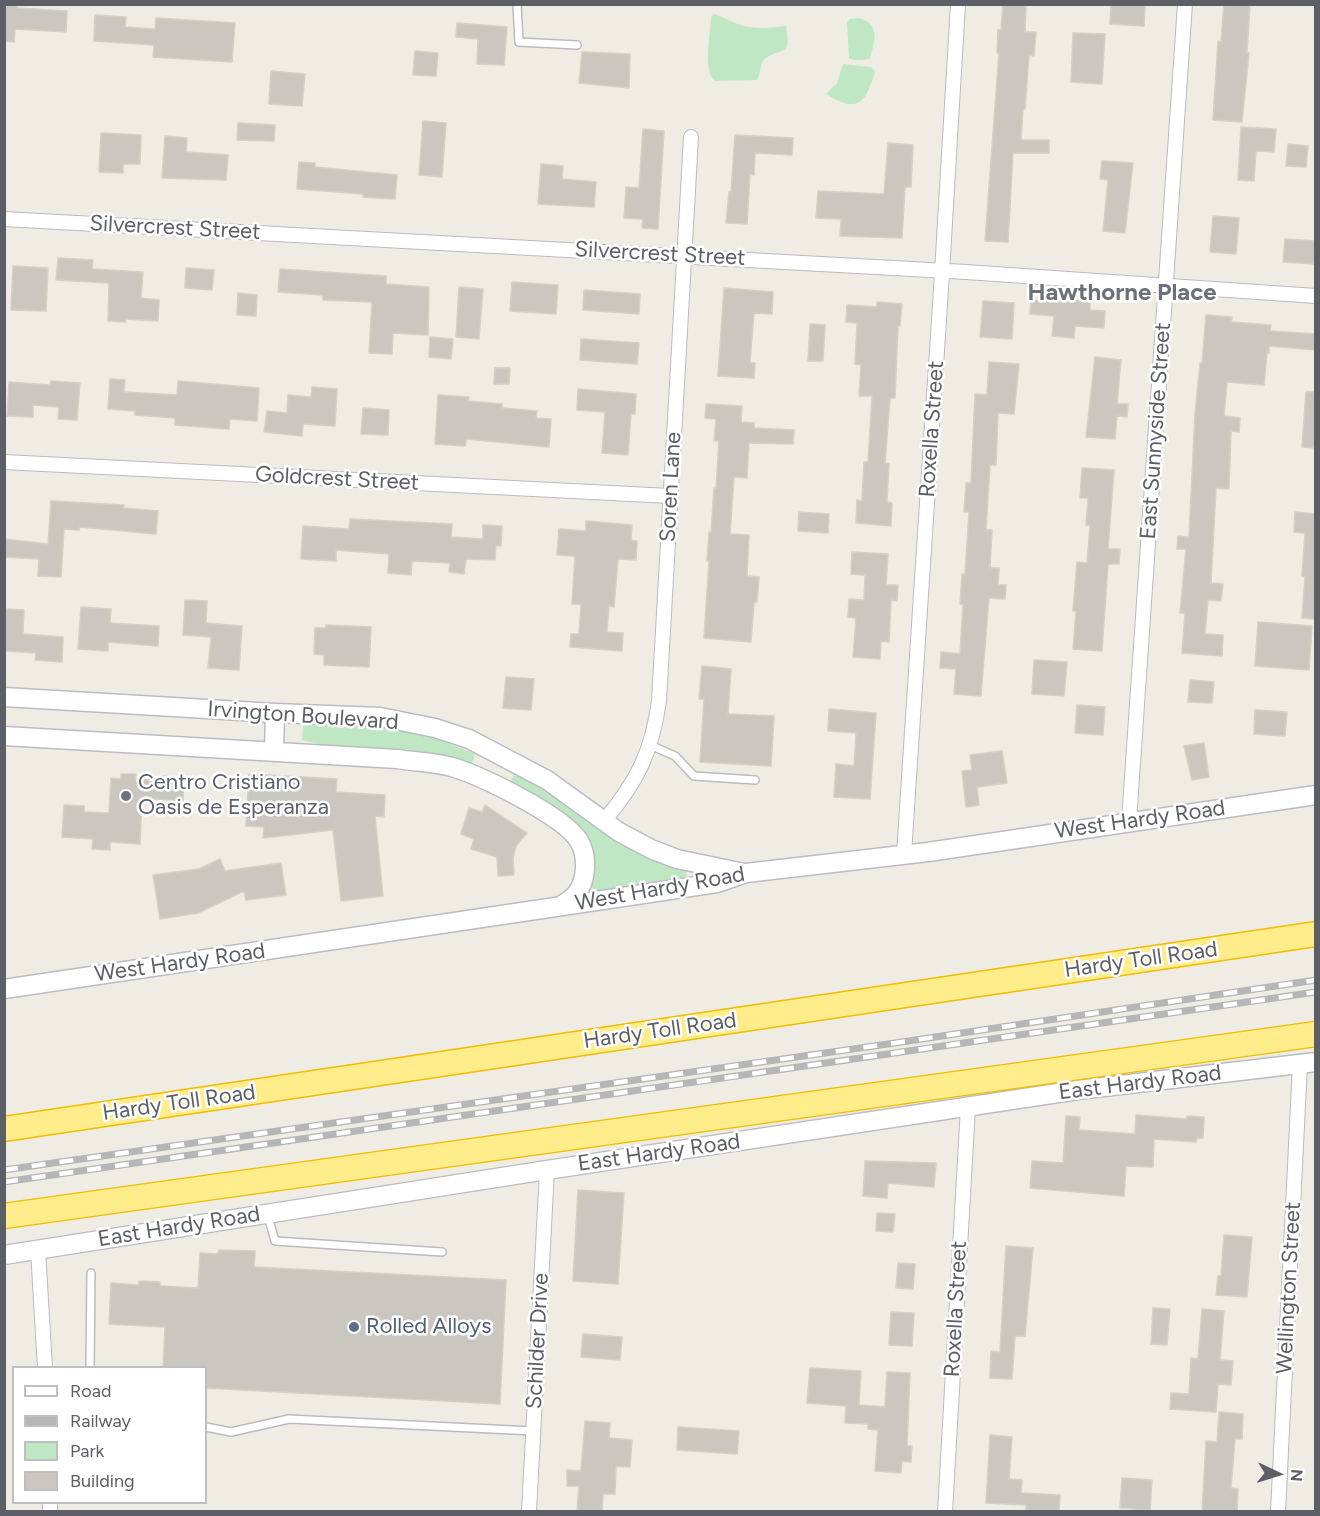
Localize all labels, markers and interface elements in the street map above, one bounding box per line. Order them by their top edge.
street label: Silvercrest Street [89,210,261,246]
street label: Silvercrest Street [574,236,746,272]
district label: Hawthorne Place [1027,279,1217,307]
street label: East Sunnyside Street [1135,322,1177,540]
street label: Roxella Street [914,360,950,498]
street label: Soren Lane [655,431,687,543]
street label: Goldcrest Street [254,462,420,496]
street label: Irvington Boulevard [206,696,400,736]
place label: Centro Cristiano Oasis de Esperanza [138,770,329,822]
marker: Centro Cristiano Oasis de Esperanza [119,789,133,803]
street label: West Hardy Road [1053,795,1227,845]
street label: West Hardy Road [573,861,747,917]
street label: Hardy Toll Road [1063,936,1219,984]
street label: West Hardy Road [93,938,267,988]
street label: Hardy Toll Road [582,1007,738,1055]
street label: East Hardy Road [1057,1060,1223,1106]
street label: Hardy Toll Road [101,1079,257,1127]
street label: East Hardy Road [576,1129,742,1177]
street label: East Hardy Road [96,1201,262,1253]
street label: Wellington Street [1271,1201,1307,1375]
street label: Roxella Street [939,1240,973,1378]
street label: Schilder Drive [521,1272,555,1410]
place label: Rolled Alloys [366,1314,491,1340]
marker: Rolled Alloys [347,1320,361,1334]
legend [12,1366,207,1504]
text: Road [70,1380,111,1402]
text: Railway [70,1410,131,1432]
text: Park [70,1440,104,1462]
north arrow [1248,1444,1308,1504]
text: N [1287,1468,1306,1482]
text: Building [70,1470,135,1492]

